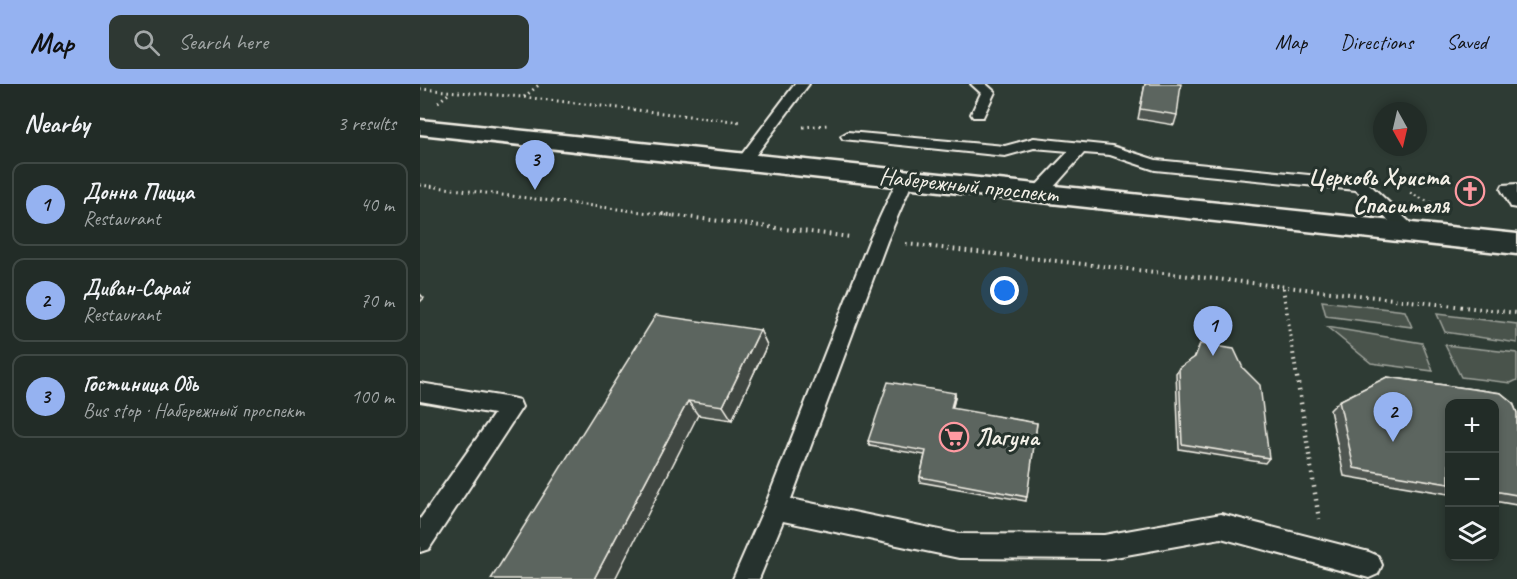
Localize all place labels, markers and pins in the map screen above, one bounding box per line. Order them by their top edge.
pin: 3 [516,141,554,190]
place label: Церковь Христа Спасителя [1308,162,1451,220]
church icon: Церковь Христа Спасителя [1454,175,1486,207]
pin: 1 [1194,306,1232,356]
pin: 2 [1374,392,1412,442]
supermarket icon: Лагуна [938,421,970,453]
place label: Лагуна [975,422,1041,452]

